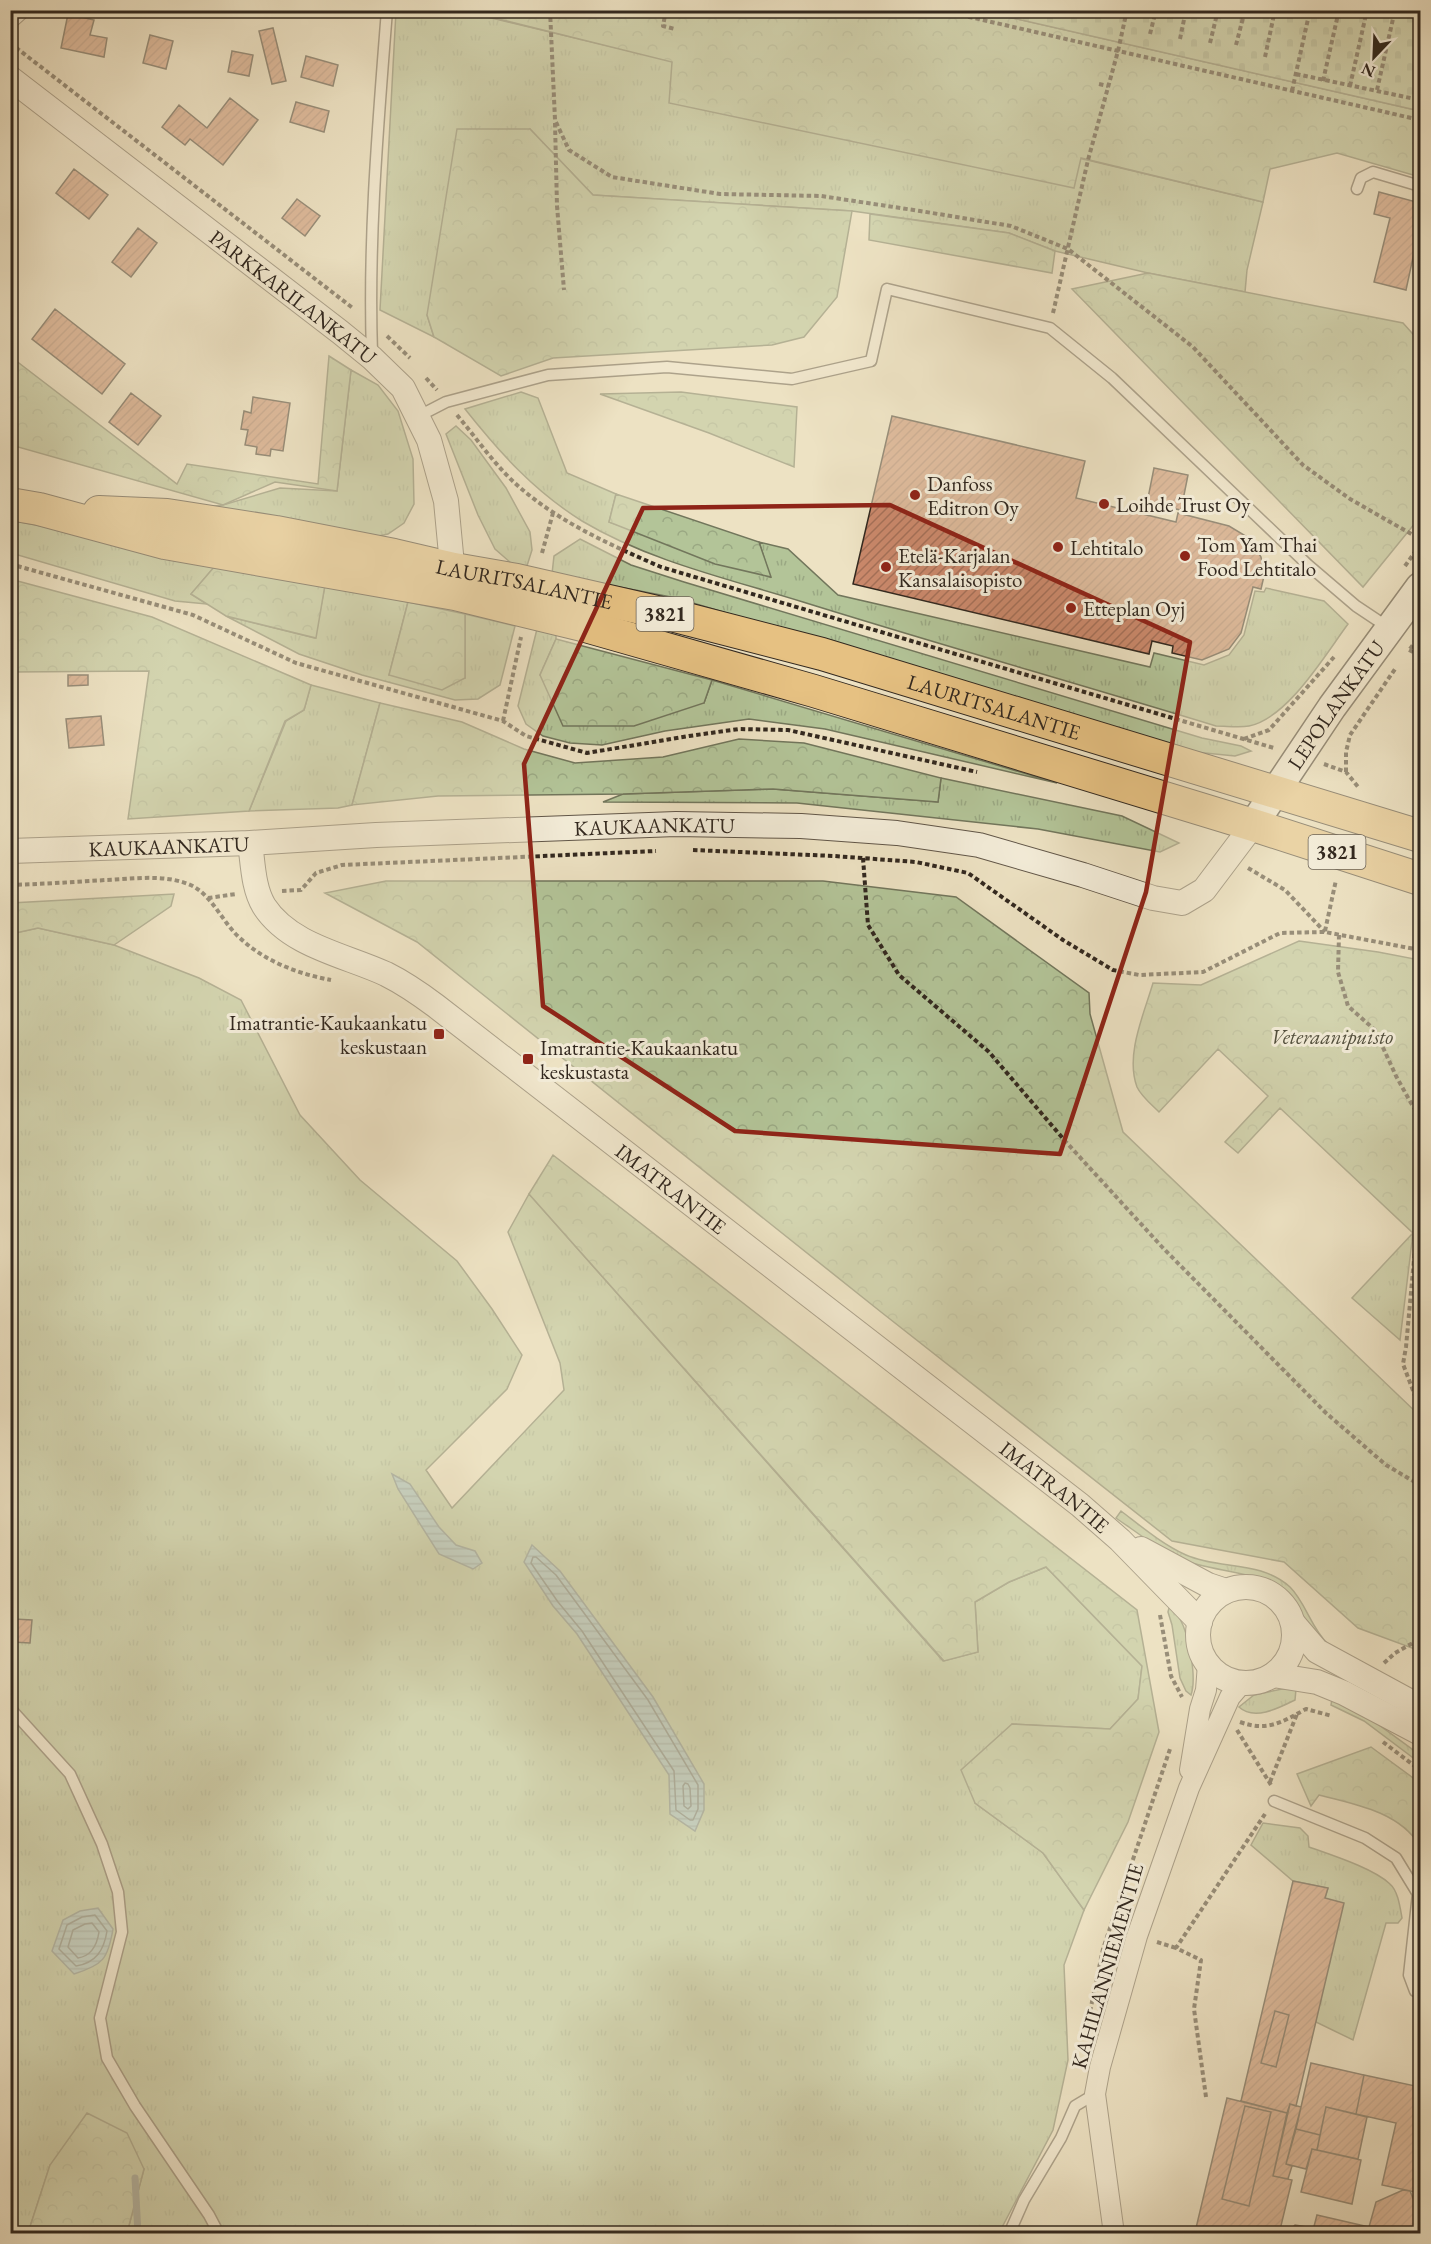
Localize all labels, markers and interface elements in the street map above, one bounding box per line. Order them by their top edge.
north arrow [1344,27,1404,87]
text: N [1358,58,1378,83]
street label: PARKKARILANKATU [204,223,383,370]
place label: Danfoss Editron Oy [927,470,1019,521]
marker: Danfoss Editron Oy [908,488,922,502]
place label: Loihde Trust Oy [1116,491,1251,518]
marker: Loihde Trust Oy [1097,497,1111,511]
place label: Tom Yam Thai Food Lehtitalo [1197,531,1317,582]
place label: Lehtitalo [1070,534,1143,561]
marker: Lehtitalo [1051,540,1065,554]
place label: Etelä-Karjalan Kansalaisopisto [898,542,1023,593]
marker: Tom Yam Thai Food Lehtitalo [1178,549,1192,563]
street label: LAURITSALANTIE [434,552,615,615]
marker: Etelä-Karjalan Kansalaisopisto [879,560,893,574]
place label: Etteplan Oyj [1083,595,1185,622]
road number: 3821 [636,597,694,631]
marker: Etteplan Oyj [1064,601,1078,615]
street label: LEPOLANKATU [1281,634,1390,774]
street label: LAURITSALANTIE [904,667,1084,745]
street label: KAUKAANKATU [574,810,736,841]
street label: KAUKAANKATU [88,830,250,862]
road number: 3821 [1308,835,1366,869]
place label: Imatrantie-Kaukaankatu keskustaan [229,1009,427,1060]
park label: Veteraanipuisto [1271,1023,1393,1050]
marker: Imatrantie-Kaukaankatu keskustaan [432,1027,446,1041]
place label: Imatrantie-Kaukaankatu keskustasta [540,1034,738,1085]
marker: Imatrantie-Kaukaankatu keskustasta [521,1052,535,1066]
street label: IMATRANTIE [610,1137,732,1240]
street label: IMATRANTIE [995,1435,1116,1538]
street label: KAHILANNIEMENTIE [1065,1860,1149,2072]

